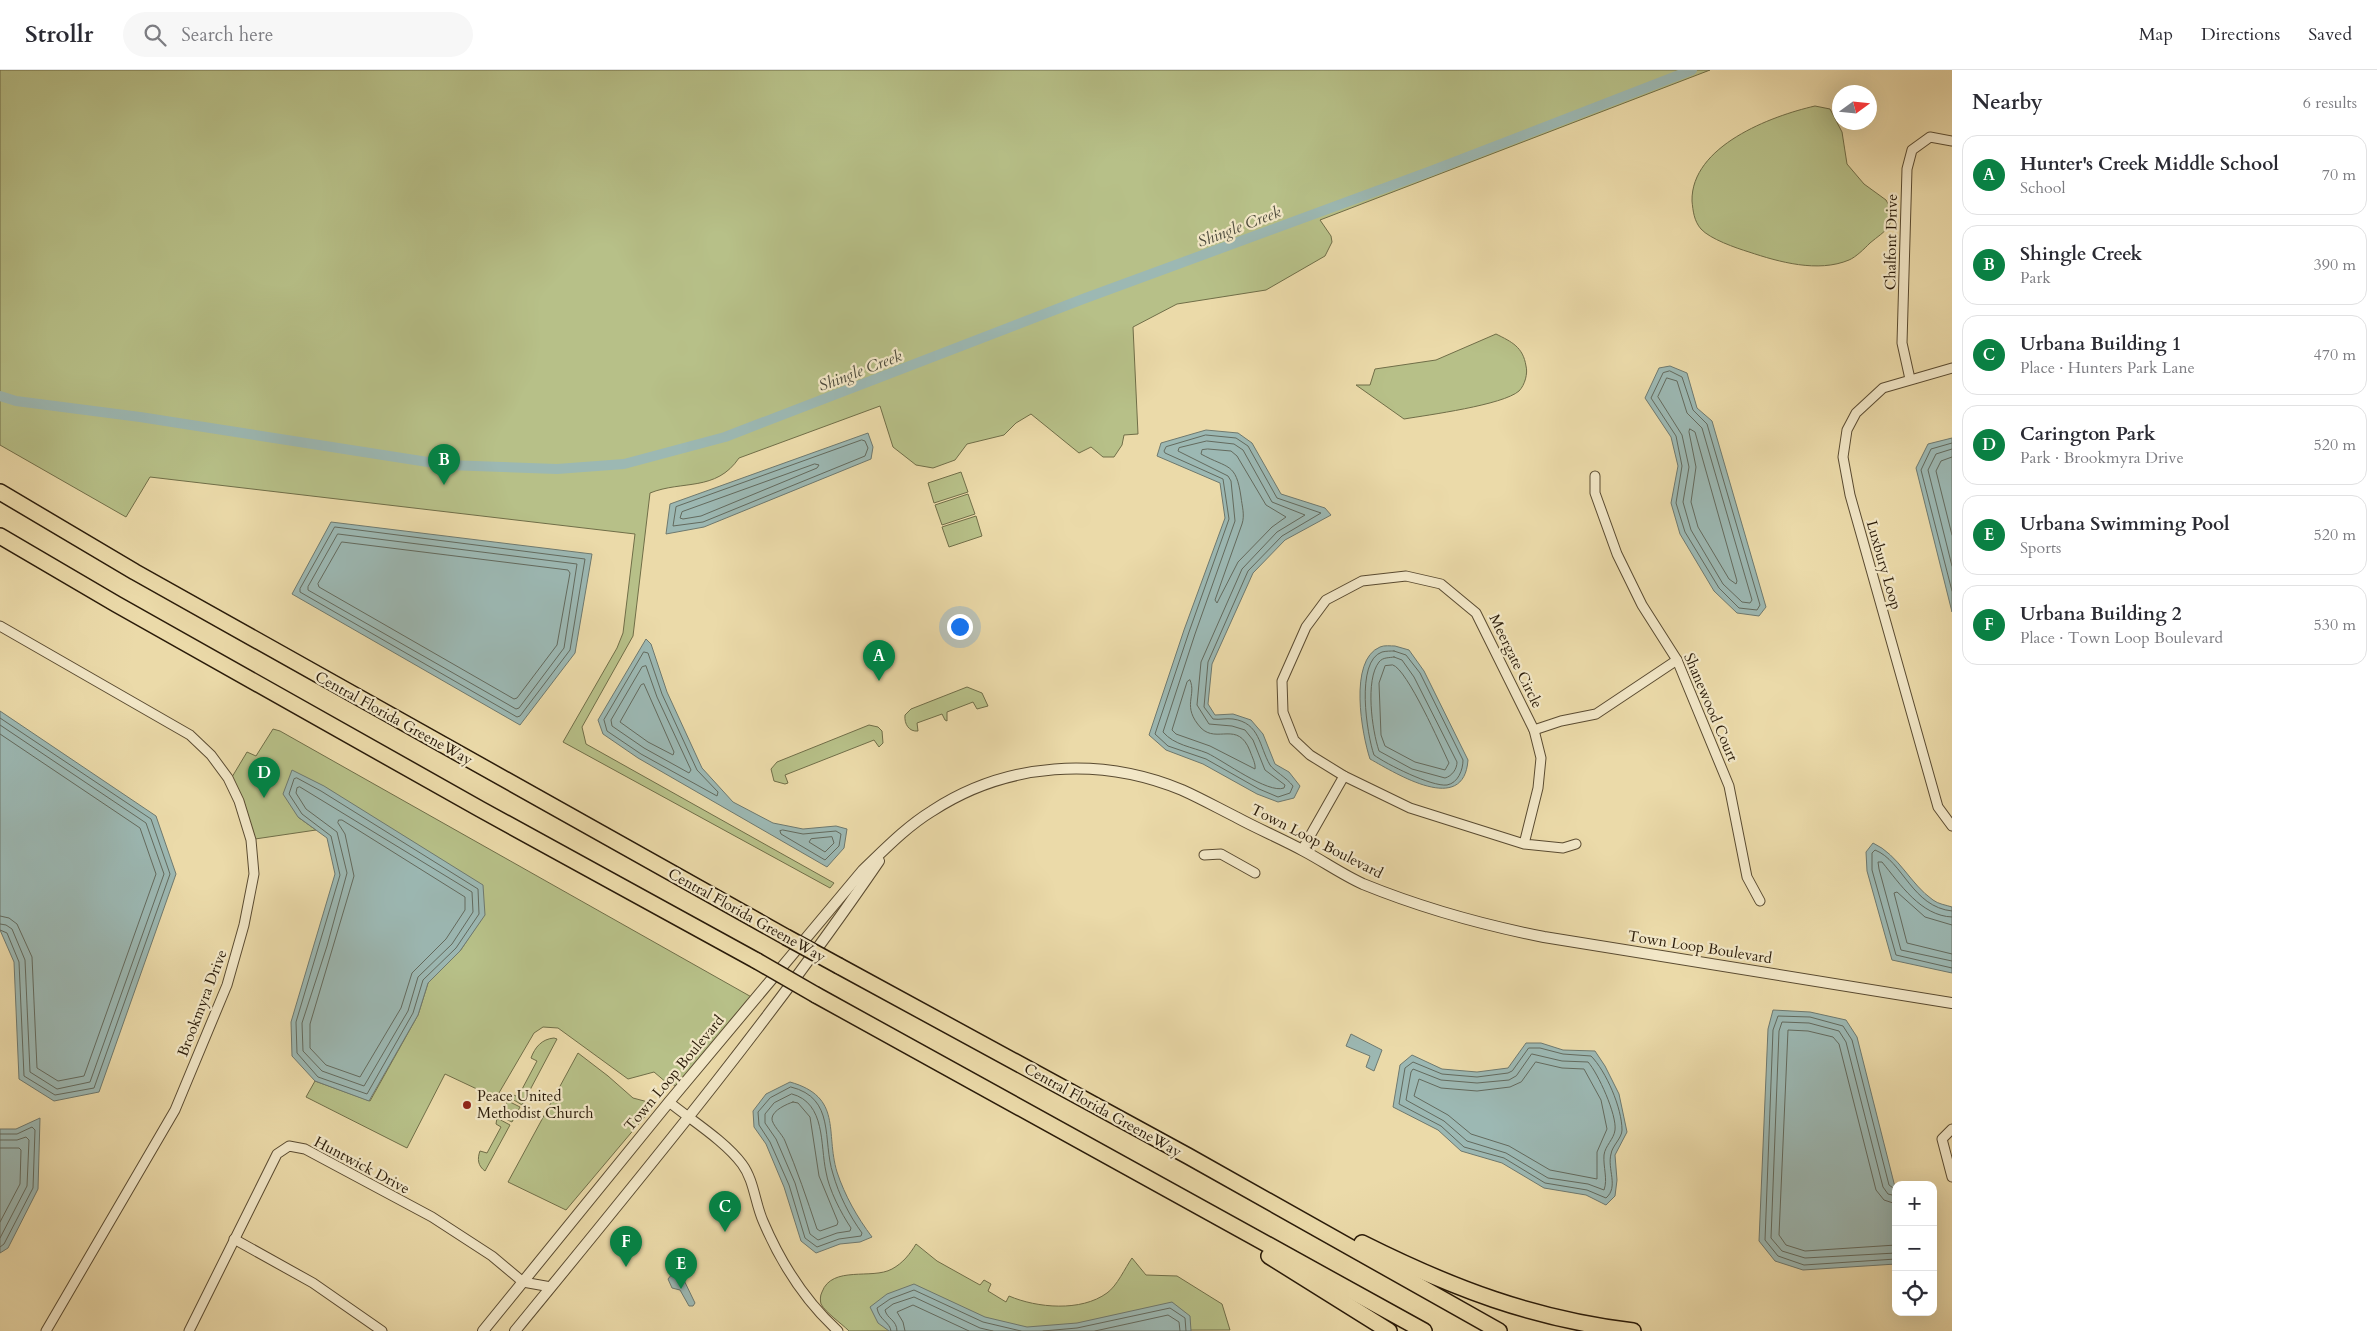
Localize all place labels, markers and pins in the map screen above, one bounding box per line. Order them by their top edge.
pin: B [428,444,460,485]
pin: A [863,640,895,681]
pin: D [248,757,280,798]
place label: Peace United Methodist Church [477,1086,594,1123]
marker: Peace United Methodist Church [461,1099,473,1111]
pin: C [709,1191,741,1232]
pin: F [610,1226,642,1267]
pin: E [665,1248,697,1289]

